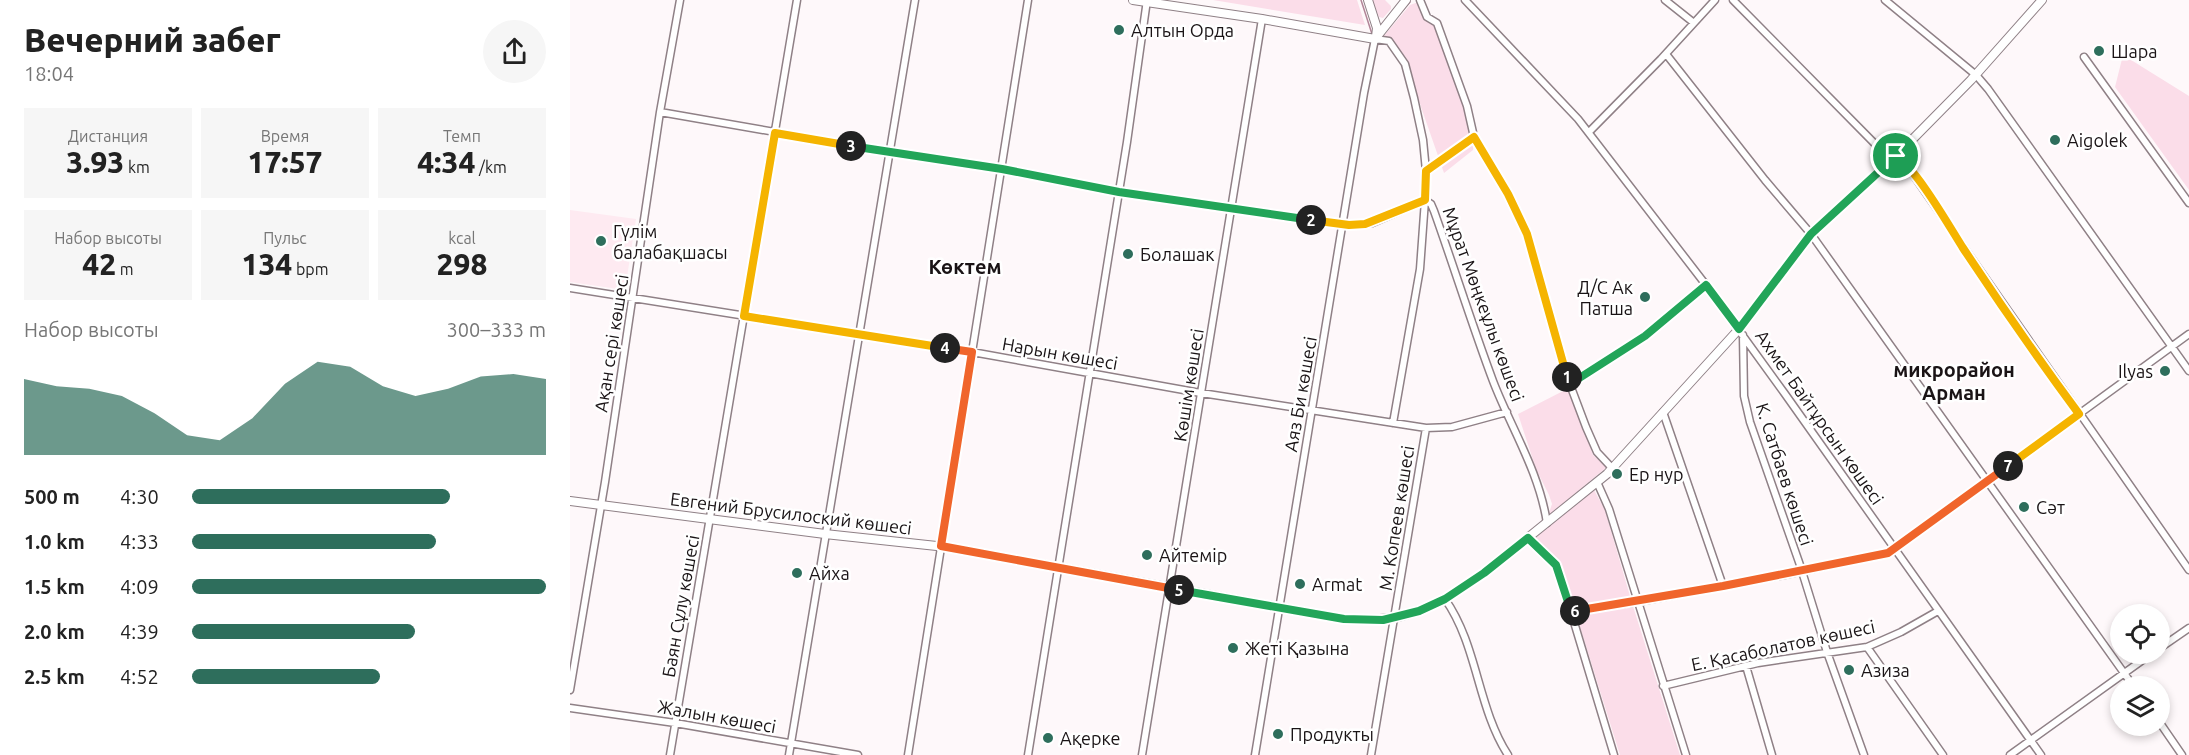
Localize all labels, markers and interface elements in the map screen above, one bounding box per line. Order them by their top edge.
button: share [483,20,546,83]
place label: Алтын Орда [1131,20,1234,40]
text: Вечерний забег [24,21,280,58]
marker: Алтын Орда [1112,23,1126,37]
place label: Шара [2111,41,2158,61]
marker: Шара [2092,44,2106,58]
text: 18:04 [24,62,74,85]
text: Дистанция [68,127,148,145]
text: Время [261,127,309,145]
text: Темп [443,127,481,145]
pin [1870,130,1921,181]
place label: Aigolek [2067,130,2128,150]
pin: 3 [836,131,866,161]
marker: Aigolek [2048,133,2062,147]
text: 3 [846,137,856,155]
icon: arrive [1879,139,1912,172]
text: 3.93 [66,145,124,179]
text: 17:57 [247,145,323,179]
text: 4:34 [417,145,475,179]
text: km [124,158,150,176]
text: /km [475,158,507,176]
street label: Мұрат Мөңкеұлы көшесі [1440,204,1528,404]
pin: 2 [1296,205,1326,235]
text: 2 [1306,211,1316,229]
place label: Гүлім балабақшасы [613,221,728,262]
text: Набор высоты [54,229,162,247]
text: Пульс [263,229,307,247]
text: kcal [448,229,476,247]
marker: Гүлім балабақшасы [594,234,608,248]
place label: Болашак [1140,244,1215,264]
text: 42 [82,247,116,281]
text: 134 [242,247,292,281]
text: 298 [437,247,487,281]
marker: Болашак [1121,247,1135,261]
district label: Көктем [928,255,1002,278]
text: m [116,260,134,278]
text: bpm [292,260,328,278]
street label: Ақан сері көшесі [590,273,632,413]
place label: Д/С Ак Патша [1577,277,1633,318]
marker: Д/С Ак Патша [1638,290,1652,304]
text: Набор высоты [24,318,159,341]
text: 300–333 m [447,318,546,341]
street label: Ахмет Байтұрсын көшесі [1752,326,1888,508]
street label: Көшім көшесі [1169,327,1207,443]
pin: 4 [930,333,960,363]
street label: Нарын көшесі [1001,333,1119,373]
street label: Аяз Би көшесі [1280,335,1320,453]
text: 4 [940,339,950,357]
district label: микрорайон Арман [1893,358,2015,404]
place label: Ilyas [2118,361,2153,381]
pin: 1 [1552,362,1582,392]
marker: Ilyas [2158,364,2172,378]
text: 1 [1562,368,1572,386]
street label: К. Сатбаев көшесі [1753,400,1817,548]
street label: М. Копеев көшесі [1375,444,1417,592]
pin: 7 [1993,451,2023,481]
text: 7 [2003,457,2013,475]
place label: Ер нур [1629,464,1683,484]
marker: Ер нур [1610,467,1624,481]
text: 500 m [24,485,80,508]
text: 4:30 [120,485,159,508]
street label: Евгений Брусилоский көшесі [669,488,913,538]
place label: Сәт [2036,497,2065,517]
marker: Сәт [2017,500,2031,514]
text: 1.0 km [24,530,85,553]
text: 4:33 [120,530,159,553]
street label: Баян Сұлу көшесі [658,533,702,679]
place label: Айтемір [1159,545,1227,565]
marker: Айтемір [1140,548,1154,562]
place label: Айха [809,563,850,583]
marker: Айха [790,566,804,580]
place label: Armat [1312,574,1362,594]
text: 1.5 km [24,575,85,598]
text: 4:09 [120,575,159,598]
pin: 5 [1164,575,1194,605]
marker: Armat [1293,577,1307,591]
text: 5 [1174,581,1184,599]
pin: 6 [1560,596,1590,626]
text: 6 [1570,602,1580,620]
map controls [2110,604,2170,736]
button: locate [2110,604,2170,664]
street label: Е. Қасаболатов көшесі [1689,616,1877,674]
text: 2.0 km [24,620,85,643]
text: 4:39 [120,620,159,643]
place label: Жеті Қазына [1245,638,1349,658]
marker: Жеті Қазына [1226,641,1240,655]
place label: Азиза [1861,660,1910,680]
marker: Азиза [1842,663,1856,677]
text: 2.5 km [24,665,85,688]
text: 4:52 [120,665,159,688]
button: layers [2110,676,2170,736]
street label: Жалын көшесі [656,696,778,736]
place label: Продукты [1290,724,1374,744]
marker: Продукты [1271,727,1285,741]
place label: Ақерке [1060,728,1121,748]
marker: Ақерке [1041,731,1055,745]

